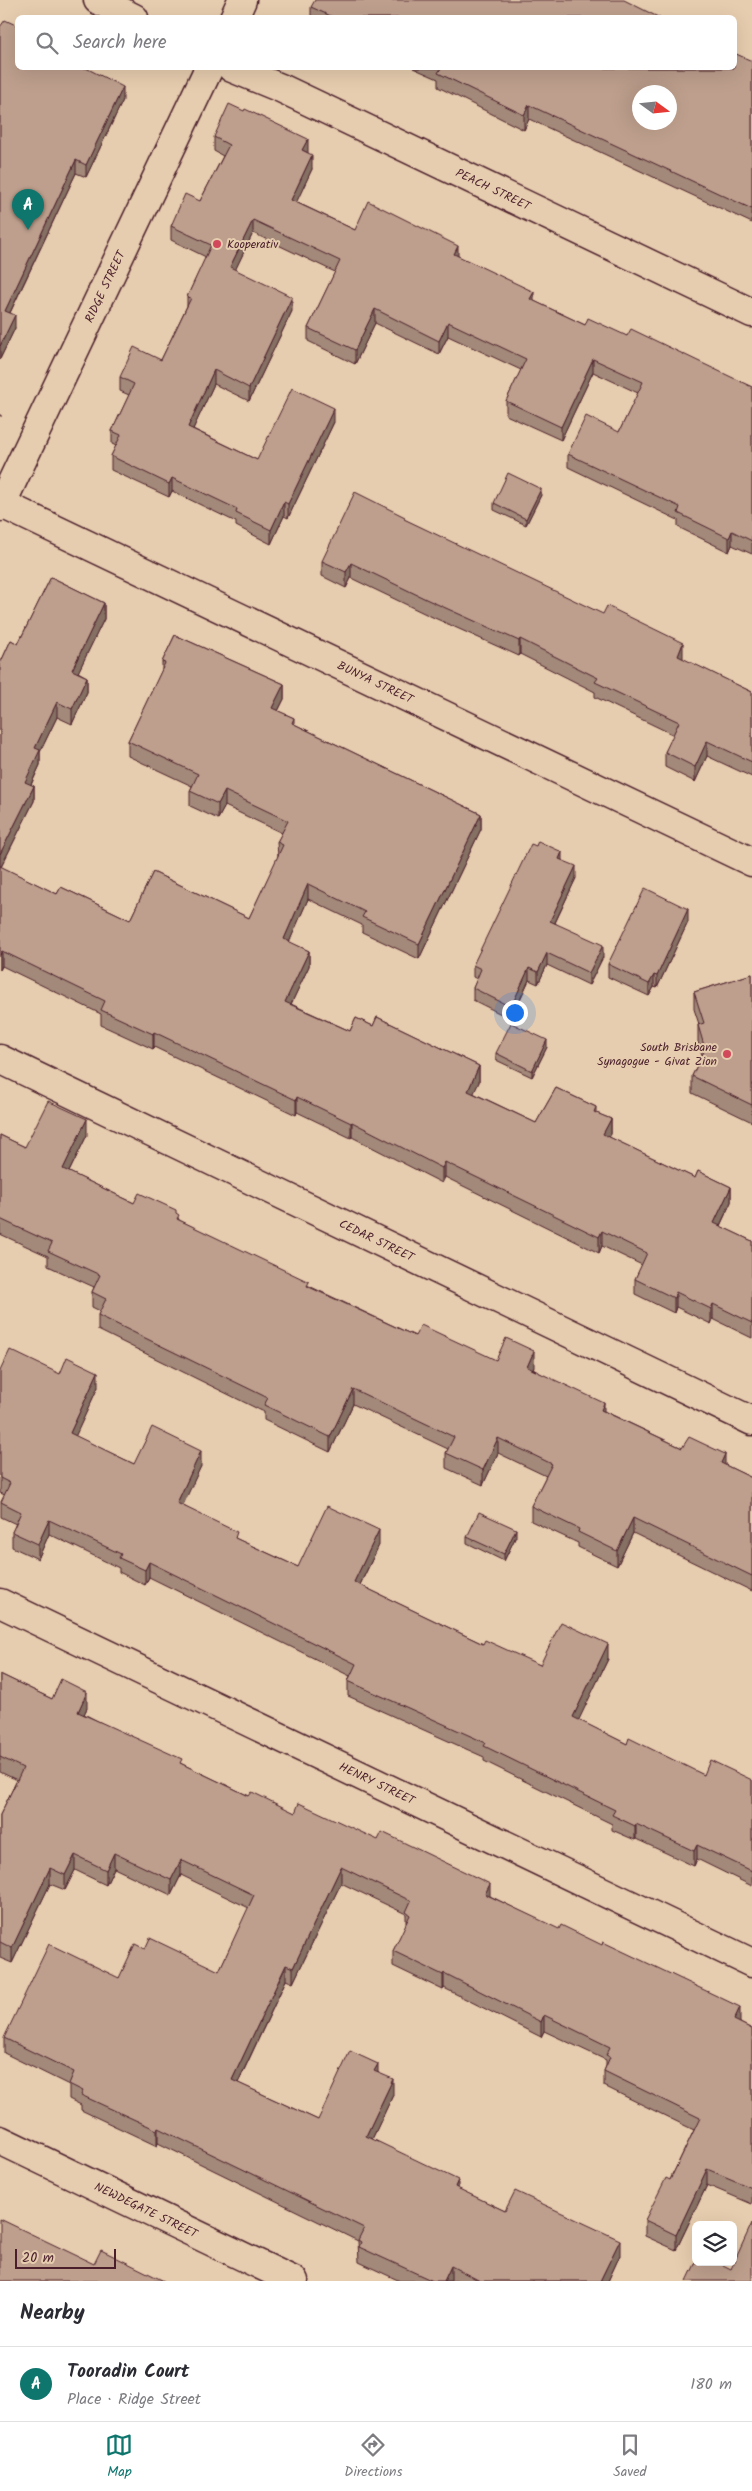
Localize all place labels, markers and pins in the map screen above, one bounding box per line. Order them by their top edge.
pin: A [12,189,44,230]
place label: Kooperativ [227,235,279,254]
marker: Kooperativ [211,238,223,250]
place label: South Brisbane Synagogue - Givat Zion [597,1038,718,1071]
marker: South Brisbane Synagogue - Givat Zion [721,1048,733,1060]

